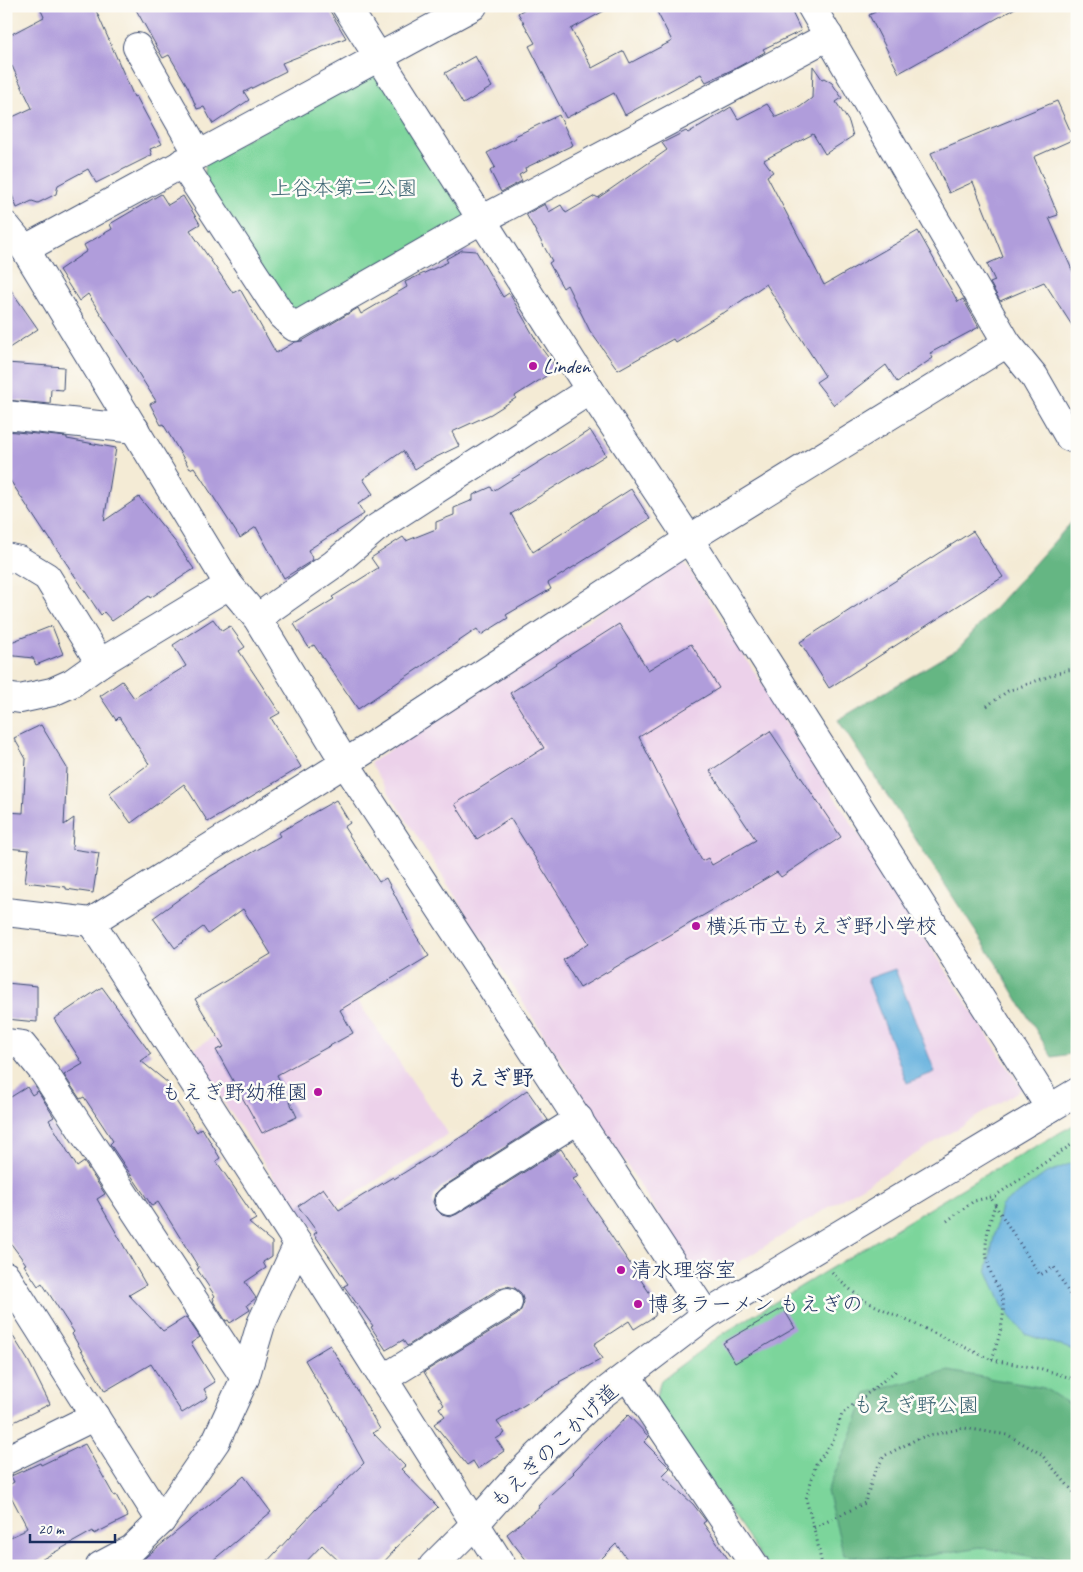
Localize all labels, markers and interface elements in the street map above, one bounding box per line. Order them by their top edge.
park label: 上谷本第二公園 [271,175,418,201]
place label: Linden [543,353,592,379]
marker: Linden [527,360,539,372]
place label: 横浜市立もえぎ野小学校 [706,913,937,939]
marker: 横浜市立もえぎ野小学校 [690,920,702,932]
district label: もえぎ野 [446,1064,534,1092]
place label: もえぎ野幼稚園 [161,1079,308,1105]
marker: もえぎ野幼稚園 [312,1086,324,1098]
place label: 清水理容室 [631,1257,736,1283]
marker: 清水理容室 [615,1264,627,1276]
place label: 博多ラーメン もえぎの [648,1291,863,1317]
marker: 博多ラーメン もえぎの [632,1298,644,1310]
street label: もえぎのこかげ道 [485,1378,623,1514]
park label: もえぎ野公園 [853,1392,979,1418]
scale bar [30,1512,115,1544]
text: 20 m [38,1520,65,1539]

